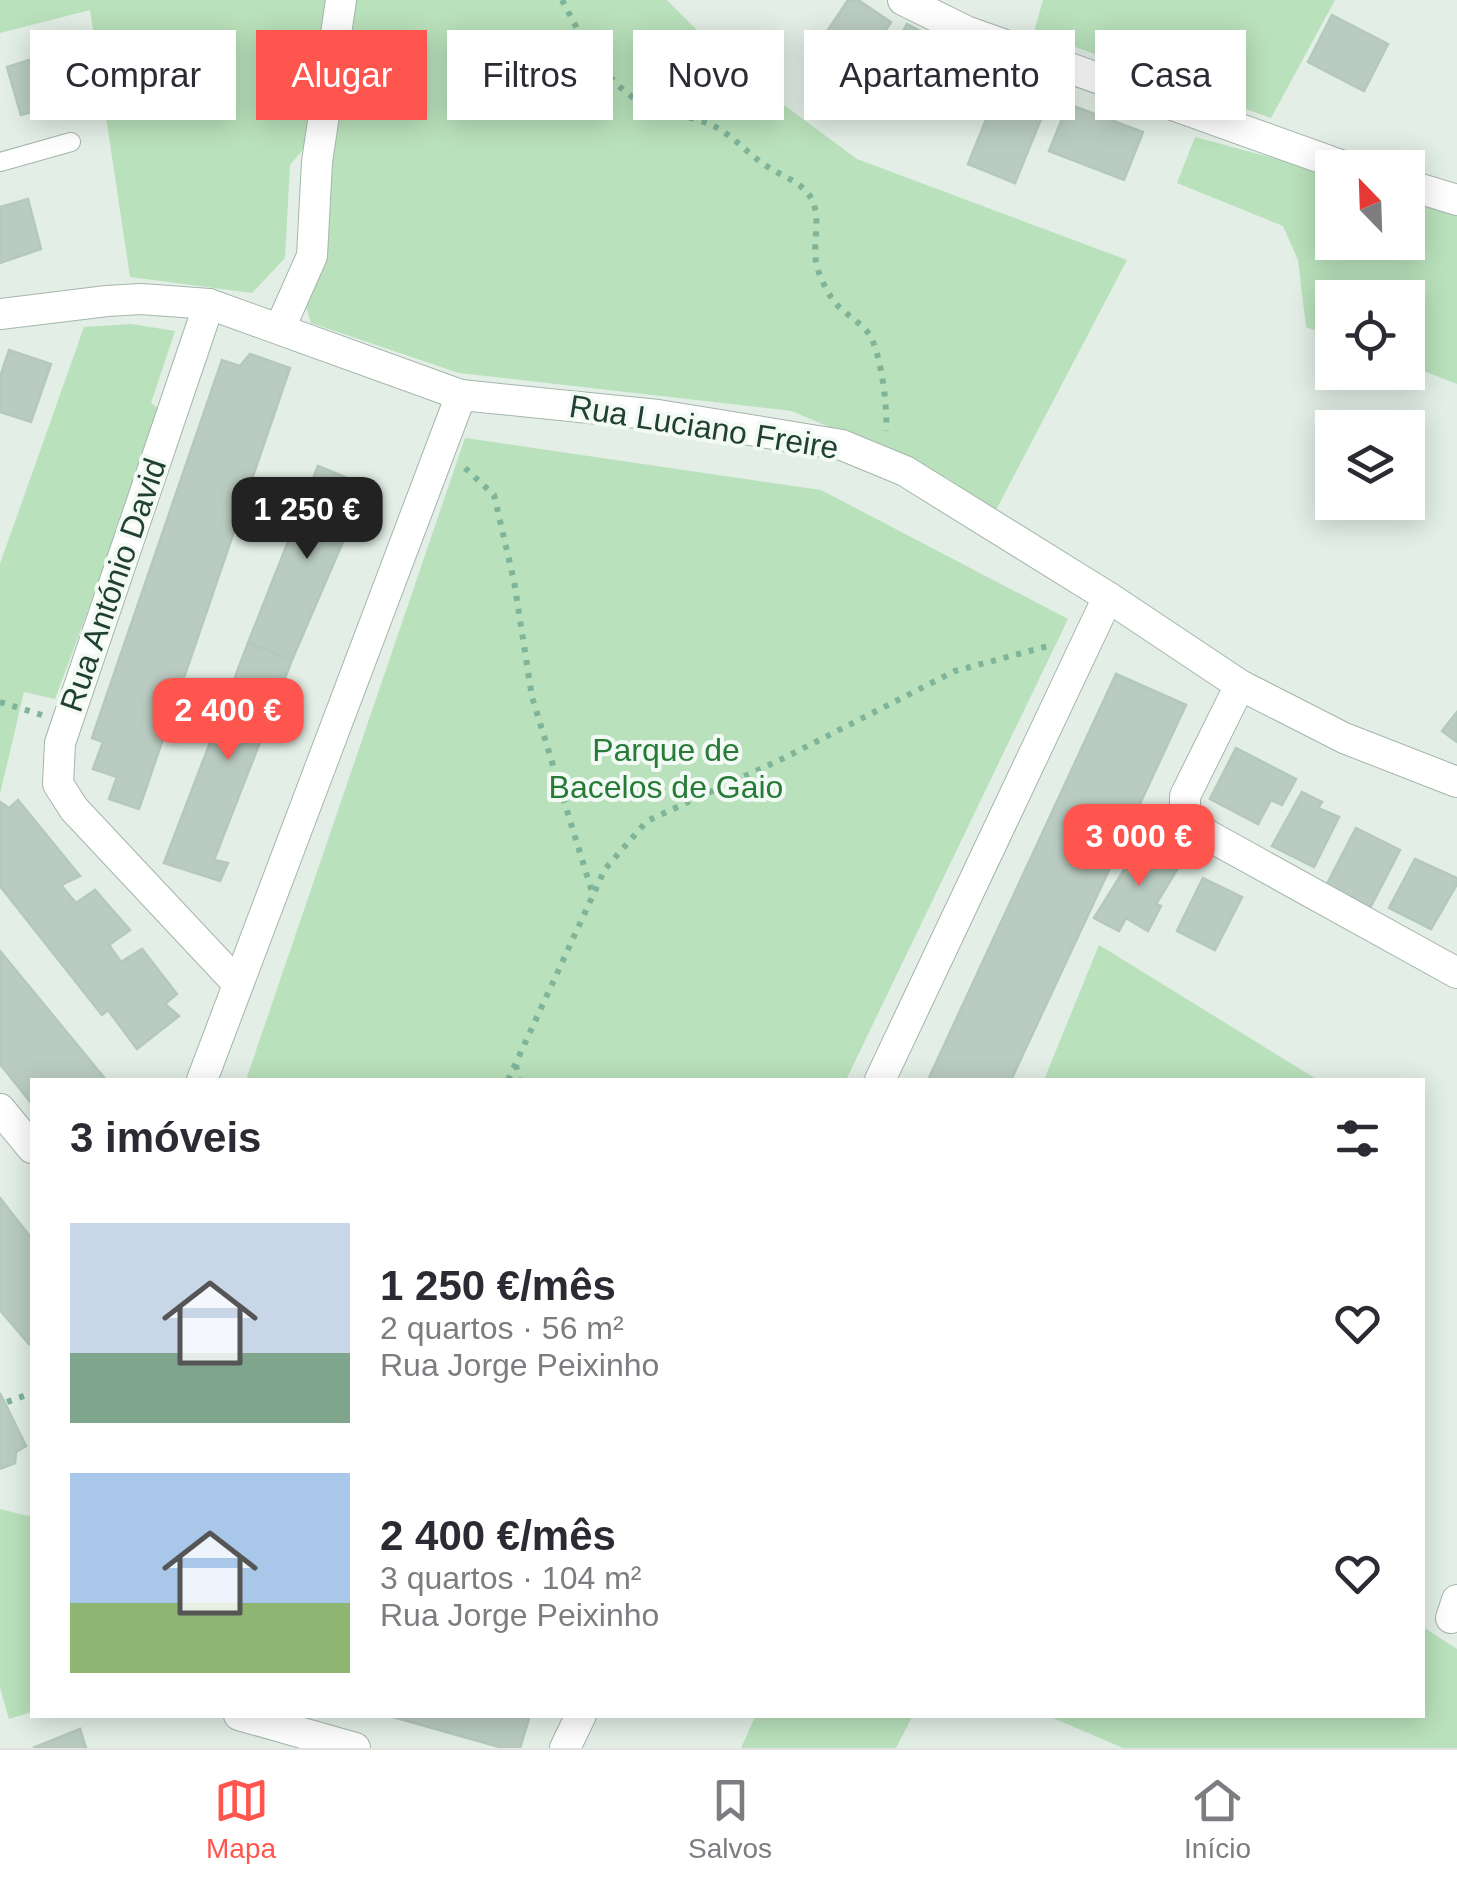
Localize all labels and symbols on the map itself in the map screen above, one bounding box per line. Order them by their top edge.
north arrow [1315,150,1425,260]
street label: Rua Luciano Freire [567,388,841,466]
street label: Rua António David [53,454,173,716]
pin: 1 250 € [215,477,399,562]
pin: 2 400 € [136,678,320,763]
park label: Parque de Bacelos de Gaio [549,732,783,805]
pin: 3 000 € [1047,804,1231,889]

